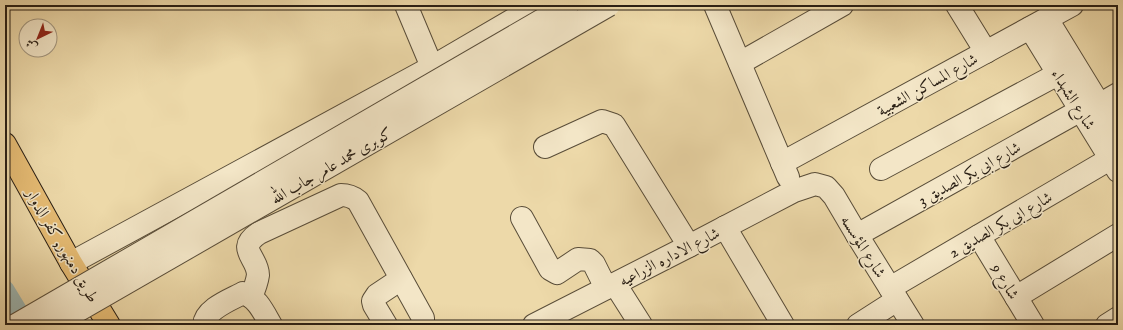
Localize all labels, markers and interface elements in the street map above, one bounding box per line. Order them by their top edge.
north arrow [18,18,58,58]
text: ش [23,36,41,53]
street label: شارع المساكن الشعبية [874,50,983,123]
street label: شارع الشهداء [1044,66,1099,135]
street label: كوبرى محمد عامر جاب الله [266,120,396,210]
street label: شارع ابى بكر الصديق 3 [915,138,1026,213]
street label: طريق دمنهور, كفر الدوار [19,184,102,307]
street label: شارع ابى بكر الصديق 2 [946,188,1057,265]
street label: شارع المؤسسه [834,212,889,283]
street label: شارع الاداره الزراعيه [616,224,725,294]
street label: شارع 9 [984,260,1023,305]

